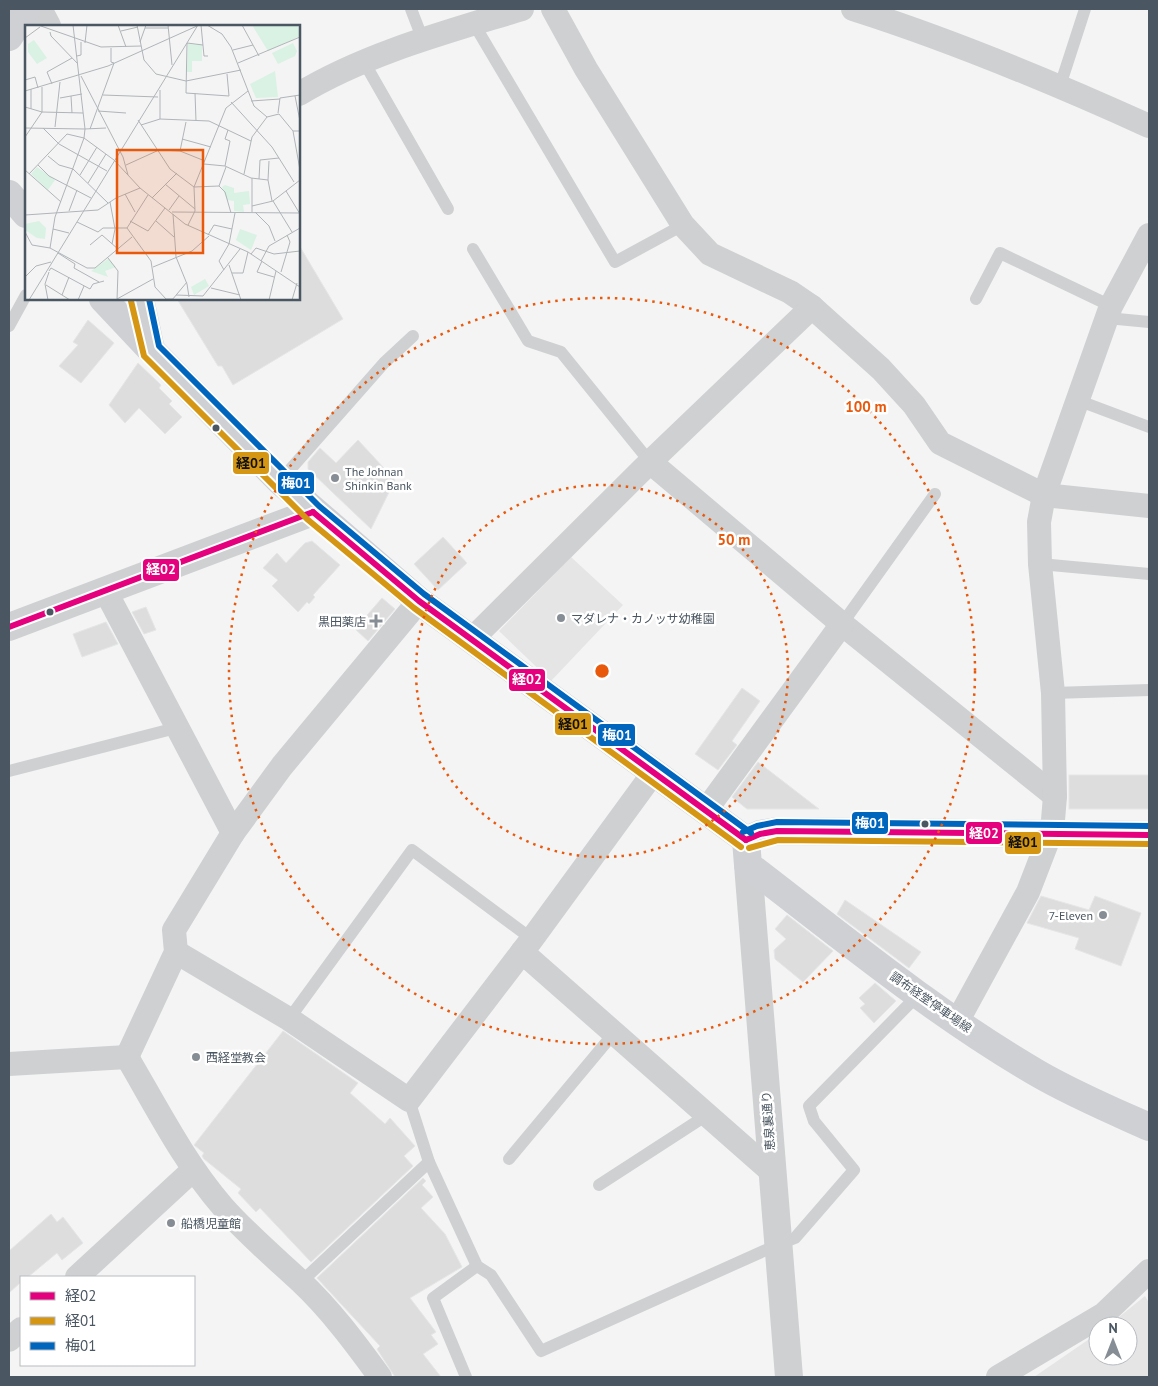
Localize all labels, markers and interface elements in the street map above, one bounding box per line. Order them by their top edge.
inset map [25,25,300,300]
text: 100 m [845,397,887,416]
unlabelled marker [211,423,221,433]
line badge: 経01 [232,451,270,475]
text: 経01 [236,454,266,472]
place label: The Johnan Shinkin Bank [345,464,412,493]
line badge: 梅01 [277,471,315,495]
marker: The Johnan Shinkin Bank [329,472,341,484]
text: 梅01 [281,474,311,492]
text: 50 m [718,530,750,549]
line badge: 経02 [142,558,180,582]
text: 経02 [146,560,176,578]
unlabelled marker [45,607,55,617]
place label: マダレナ・カノッサ幼稚園 [571,611,715,626]
marker: マダレナ・カノッサ幼稚園 [555,612,567,624]
place label: 黒田薬店 [318,614,366,629]
marker: 黒田薬店 [370,615,382,627]
centre of rings [593,662,611,680]
line badge: 経02 [508,668,546,692]
text: 経02 [512,670,542,688]
line badge: 経01 [554,712,592,736]
text: 経01 [558,715,588,733]
line badge: 梅01 [597,723,636,747]
text: 梅01 [602,726,632,744]
line badge: 梅01 [851,811,889,835]
text: 梅01 [855,814,885,832]
unlabelled marker [920,819,930,829]
line badge: 経02 [965,821,1003,845]
text: 経02 [969,824,999,842]
line badge: 経01 [1004,831,1042,855]
text: 経01 [1008,833,1038,851]
place label: 7-Eleven [1049,908,1093,923]
marker: 7-Eleven [1097,909,1109,921]
street label: 調布経堂停車場線 [887,968,975,1036]
place label: 西経堂教会 [206,1050,266,1065]
marker: 西経堂教会 [190,1051,202,1063]
street label: 恵泉裏通り [758,1091,778,1151]
place label: 船橋児童館 [181,1216,241,1231]
marker: 船橋児童館 [165,1217,177,1229]
legend [20,1276,195,1366]
text: 経02 [65,1286,96,1305]
text: 経01 [65,1311,96,1330]
north arrow [1088,1316,1138,1366]
text: N [1108,1319,1118,1337]
text: 梅01 [65,1336,96,1355]

